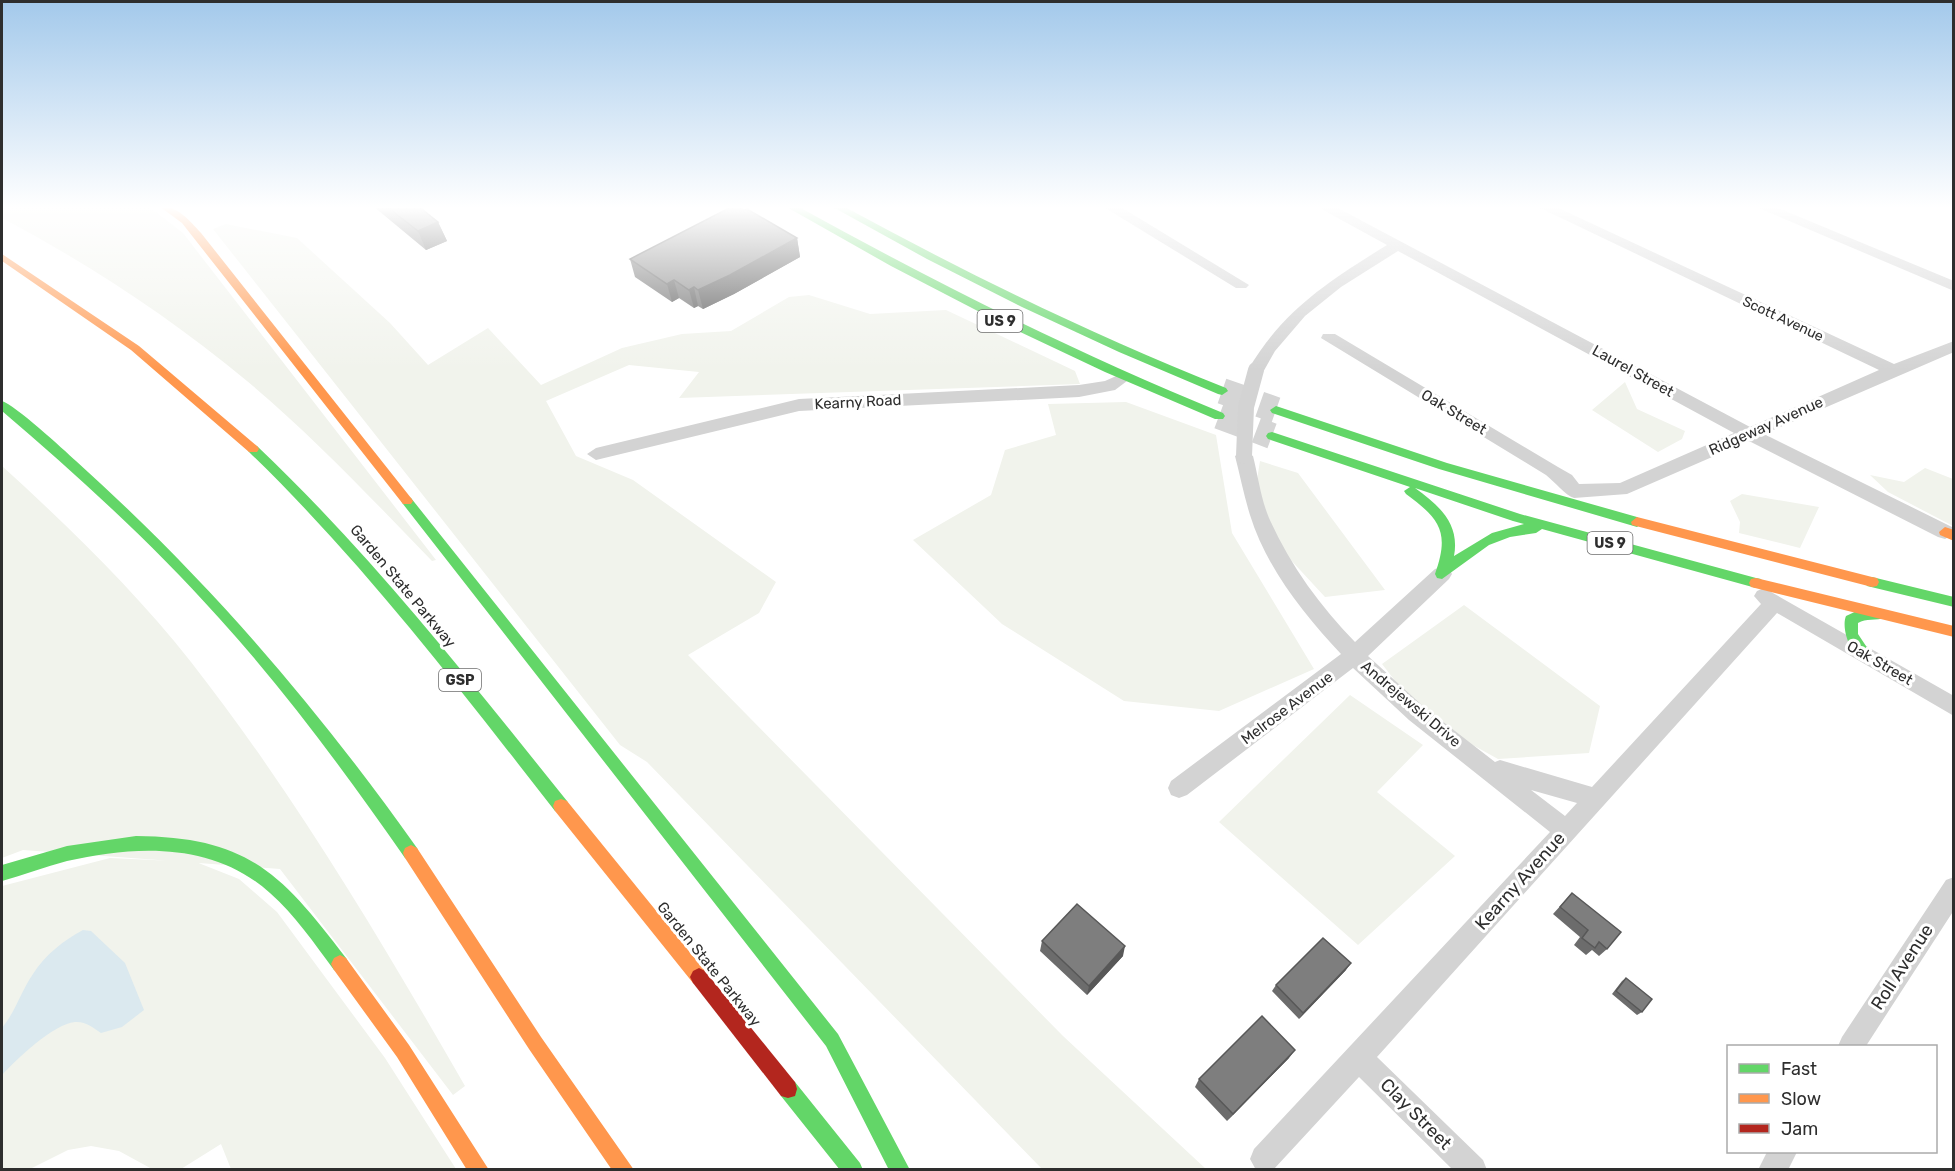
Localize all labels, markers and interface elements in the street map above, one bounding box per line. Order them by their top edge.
street label: Scott Avenue [1740,293,1826,345]
road number: US 9 [978,310,1022,332]
street label: Laurel Street [1589,341,1677,401]
street label: Oak Street [1418,385,1490,439]
street label: Kearny Road [814,391,902,413]
street label: Ridgeway Avenue [1706,393,1826,459]
street label: Garden State Parkway [346,521,460,651]
road number: US 9 [1588,532,1632,554]
street label: Oak Street [1844,637,1916,689]
street label: Andrejewski Drive [1357,657,1465,751]
street label: Melrose Avenue [1238,668,1336,748]
road number: GSP [439,669,481,691]
street label: Kearny Avenue [1470,827,1570,935]
street label: Garden State Parkway [653,898,765,1030]
street label: Roll Avenue [1866,920,1938,1014]
legend [1727,1045,1937,1153]
text: Fast [1781,1058,1817,1080]
street label: Clay Street [1376,1074,1456,1154]
text: Slow [1781,1088,1821,1110]
text: Jam [1781,1118,1818,1140]

